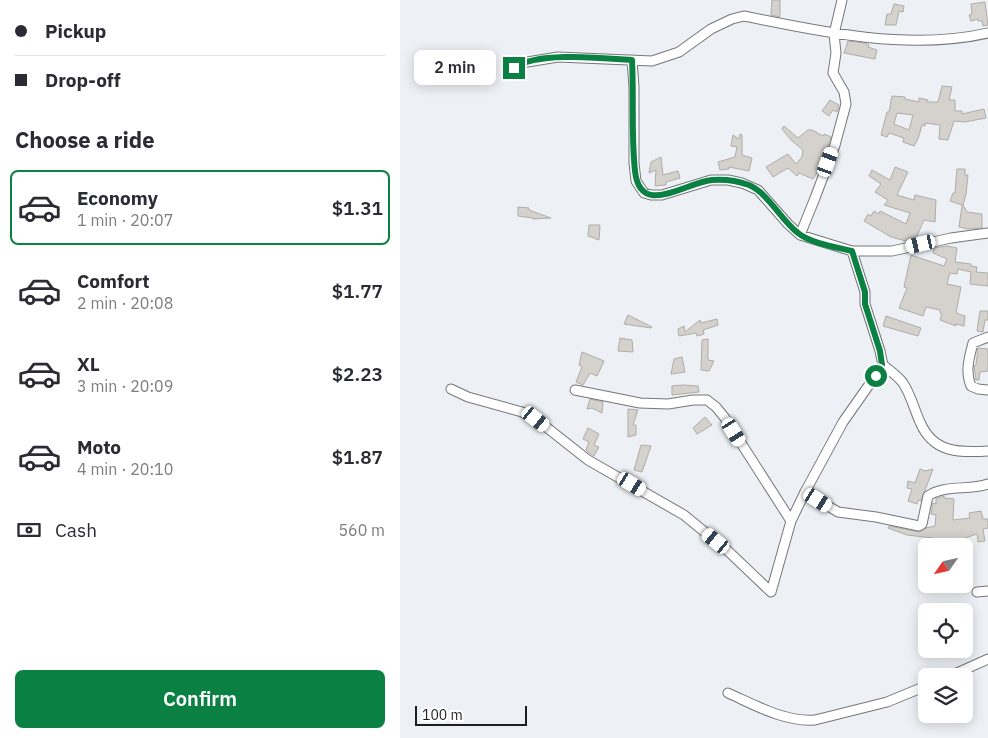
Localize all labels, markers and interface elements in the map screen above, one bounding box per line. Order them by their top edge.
text: Pickup [45,19,106,43]
callout: 2 min [414,50,496,86]
text: 2 min [434,57,476,77]
route end [503,57,525,79]
text: Drop-off [45,68,121,92]
text: Choose a ride [15,125,155,154]
car [815,145,840,179]
icon: car [17,185,62,230]
text: Economy [77,186,158,210]
text: $1.31 [332,196,383,220]
text: 1 min · 20:07 [77,210,173,230]
car [904,233,937,255]
icon: car [17,268,62,313]
text: Comfort [77,269,150,293]
text: $1.77 [332,279,383,303]
text: 2 min · 20:08 [77,293,173,313]
icon: car [17,351,62,396]
text: XL [77,352,100,376]
text: $2.23 [332,362,383,386]
route start [865,365,887,387]
text: 3 min · 20:09 [77,376,173,396]
car [519,404,552,434]
car [719,415,748,449]
icon: car [17,434,62,479]
text: Moto [77,435,121,459]
text: $1.87 [332,445,383,469]
text: 4 min · 20:10 [77,459,173,479]
car [615,470,648,498]
car [801,486,834,514]
icon: cash [15,516,43,544]
text: Cash [55,518,97,542]
text: 560 m [338,520,385,540]
car [699,526,732,556]
north arrow [918,538,972,592]
map controls [918,538,973,723]
button: locate [918,603,973,658]
button: layers [918,668,973,723]
button: Confirm [15,670,385,728]
scale bar [415,703,528,726]
text: 100 m [422,706,463,724]

